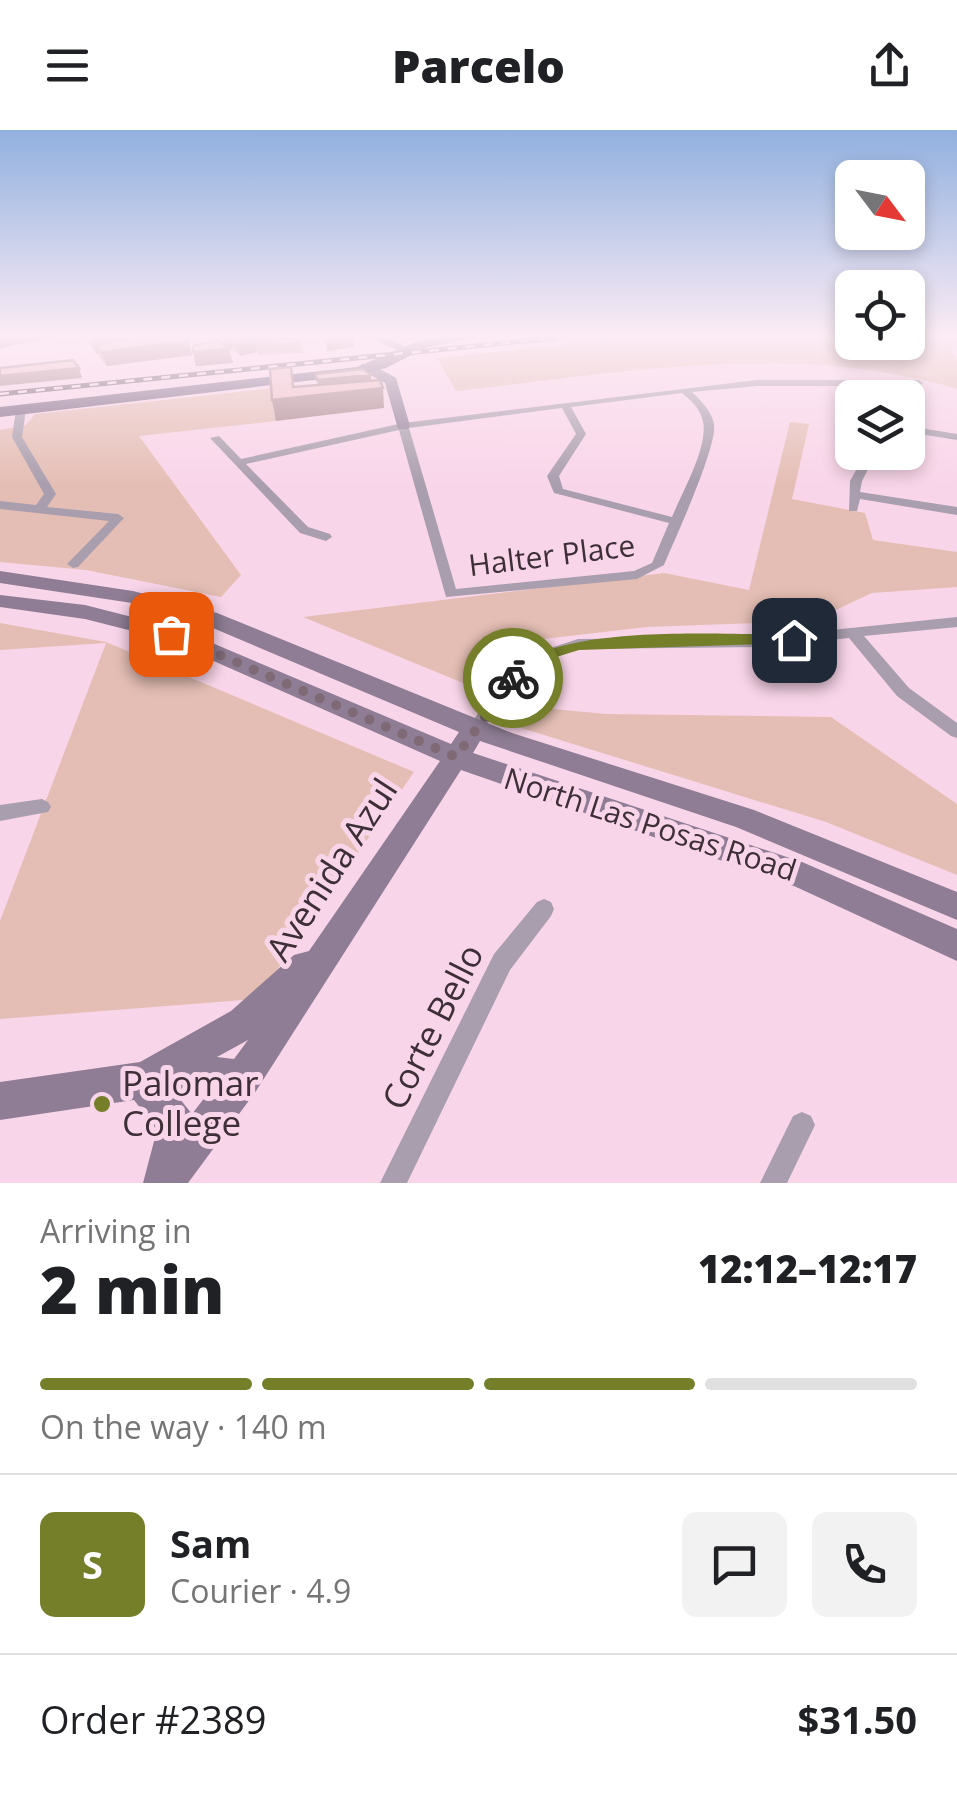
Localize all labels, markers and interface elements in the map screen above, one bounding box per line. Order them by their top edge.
text: Parcelo [392,35,565,96]
icon: menu [40,38,95,93]
icon: share [862,38,917,93]
north arrow [835,160,925,250]
map controls [835,160,925,470]
button: locate [835,270,925,360]
button: layers [835,380,925,470]
street label: Halter Place [466,524,637,585]
pin [129,592,214,677]
pin [752,598,837,683]
icon: bag [144,607,199,662]
icon: home [767,613,822,668]
courier [463,628,563,728]
icon: bike [486,651,541,706]
street label: North Las Posas Road [499,757,802,890]
street label: Avenida Azul [254,769,407,969]
street label: Corte Bello [370,936,493,1117]
place label: Palomar College [122,1059,259,1146]
marker: Palomar College [91,1093,113,1115]
text: Arriving in [40,1209,192,1252]
text: 12:12–12:17 [698,1242,917,1294]
text: 2 min [40,1245,225,1333]
text: On the way · 140 m [40,1405,327,1448]
button: chat [682,1512,787,1617]
button: phone [812,1512,917,1617]
text: Sam [170,1517,251,1569]
text: S [82,1538,103,1590]
text: Courier · 4.9 [170,1569,351,1612]
text: Order #2389 [40,1693,267,1745]
text: $31.50 [798,1693,917,1745]

